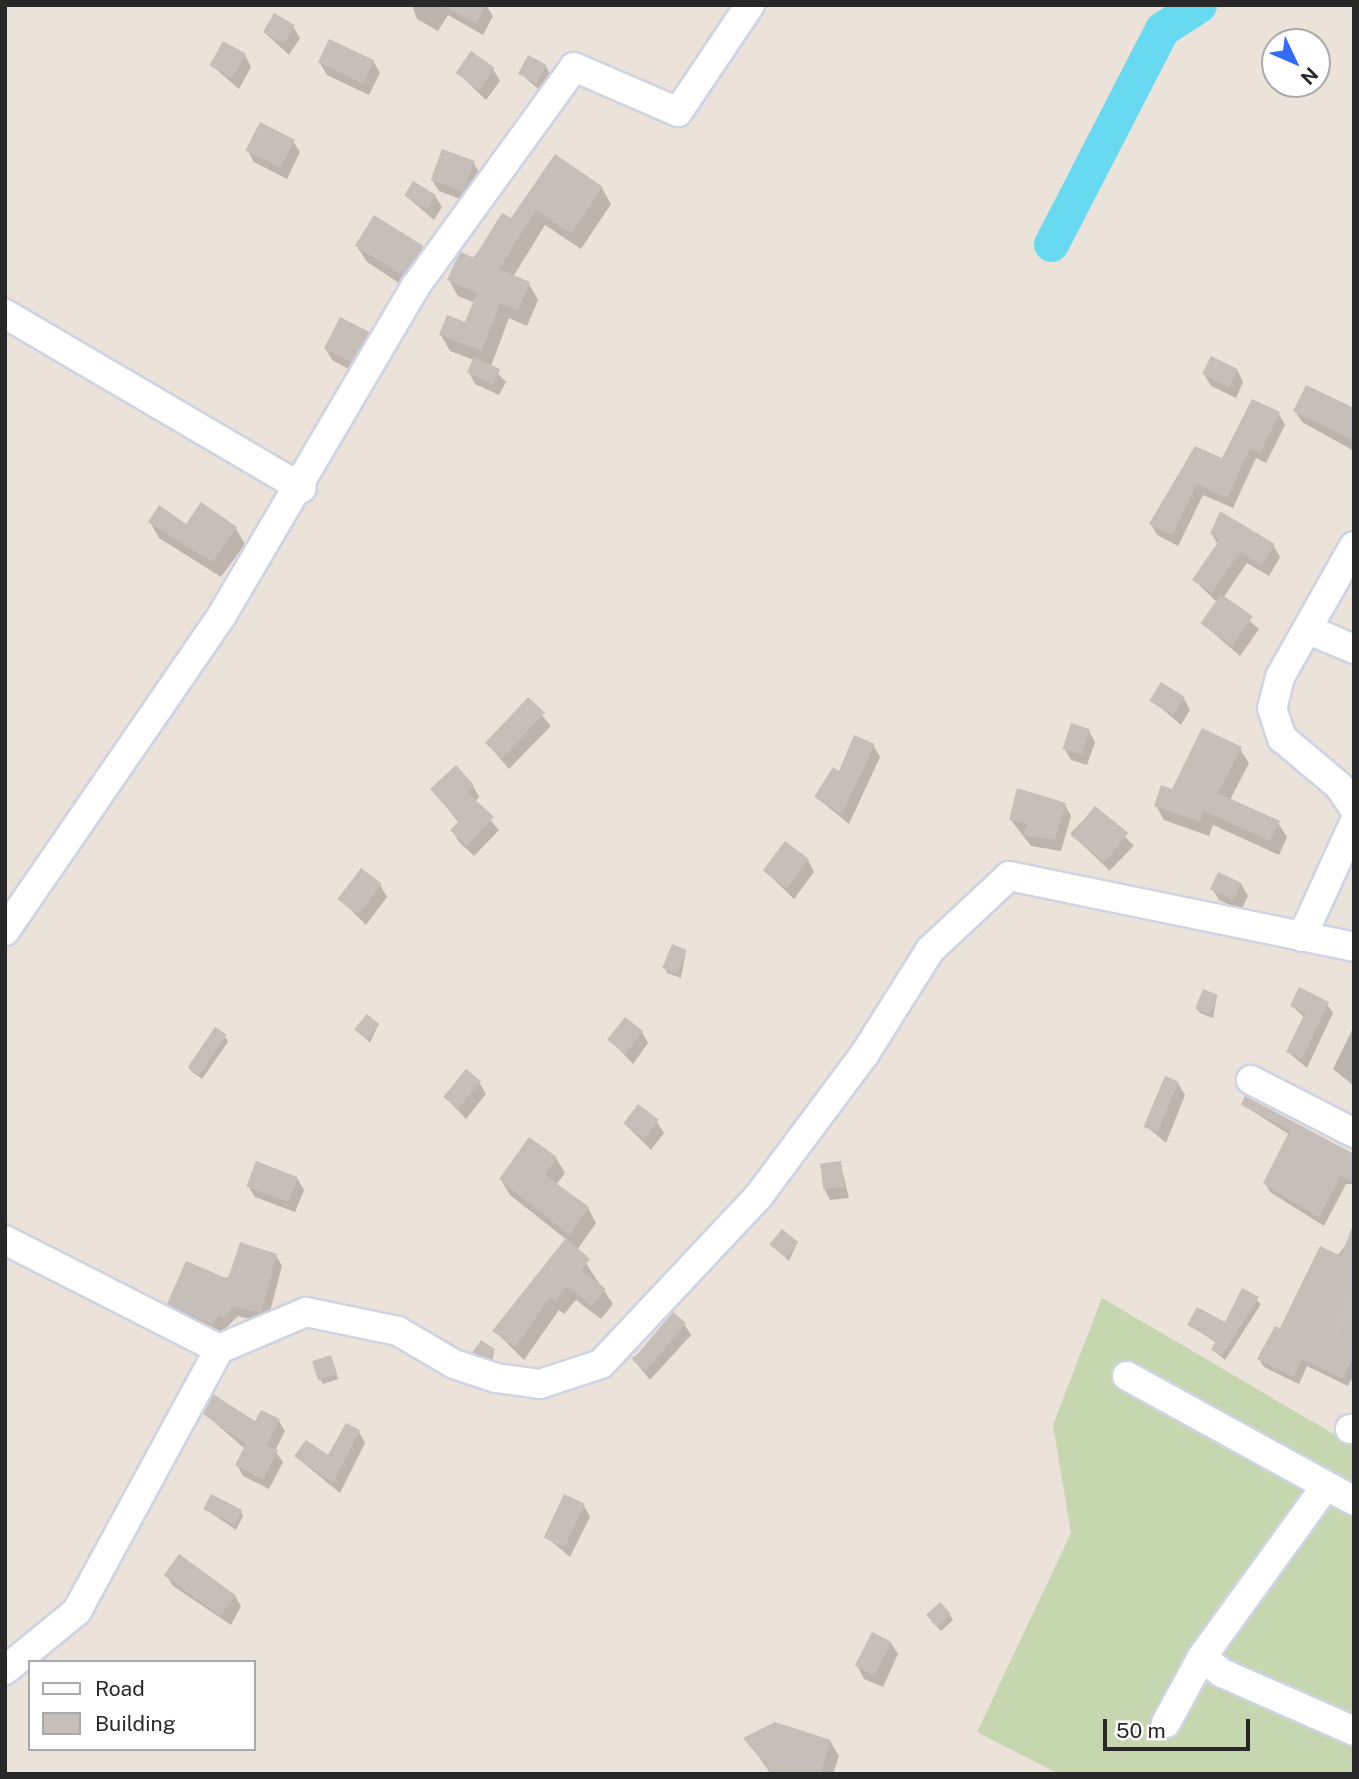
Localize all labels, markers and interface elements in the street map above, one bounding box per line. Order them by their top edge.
north arrow [1261,28,1331,98]
text: N [1297,63,1323,89]
legend [28,1660,256,1751]
text: Road [95,1676,145,1701]
scale bar [1107,1706,1254,1750]
text: Building [95,1711,176,1736]
text: 50 m [1116,1718,1166,1743]

